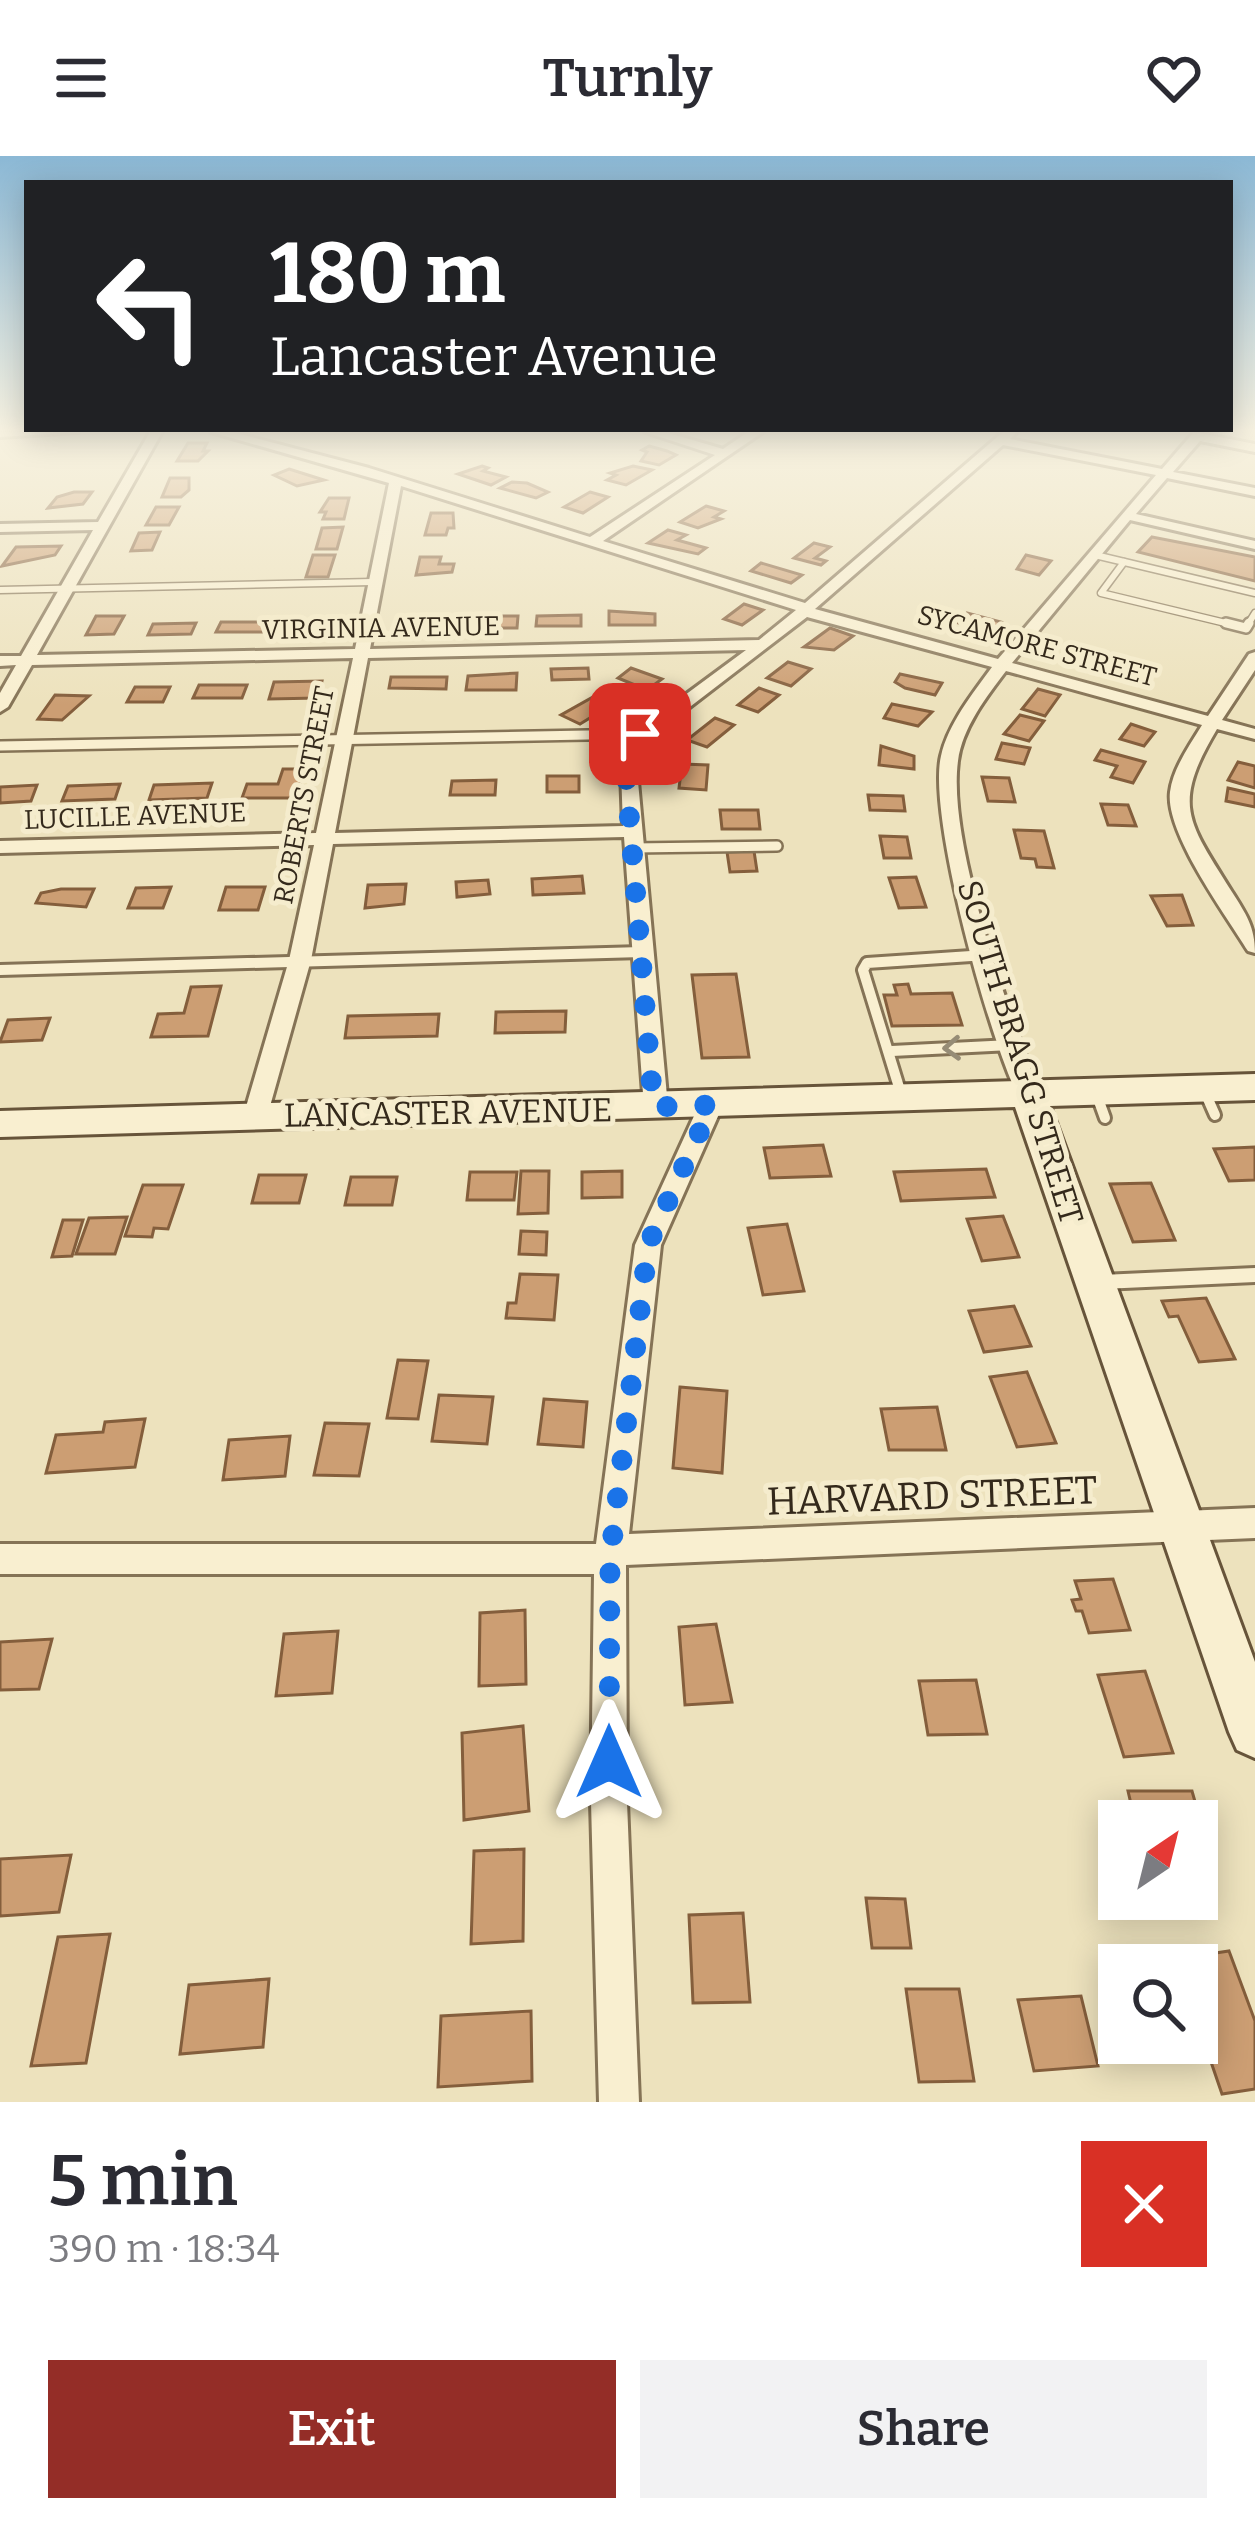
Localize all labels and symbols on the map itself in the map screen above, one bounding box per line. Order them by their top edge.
street label: SYCAMORE STREET [914,599,1160,693]
street label: VIRGINIA AVENUE [262,610,500,646]
street label: ROBERTS STREET [267,683,341,907]
pin [589,683,691,785]
street label: LUCILLE AVENUE [23,796,247,836]
street label: SOUTH BRAGG STREET [949,875,1091,1229]
one-way arrow [942,1035,961,1061]
street label: LANCASTER AVENUE [283,1090,613,1136]
street label: HARVARD STREET [766,1467,1098,1525]
position arrow [546,1699,672,1825]
north arrow [1098,1800,1218,1920]

